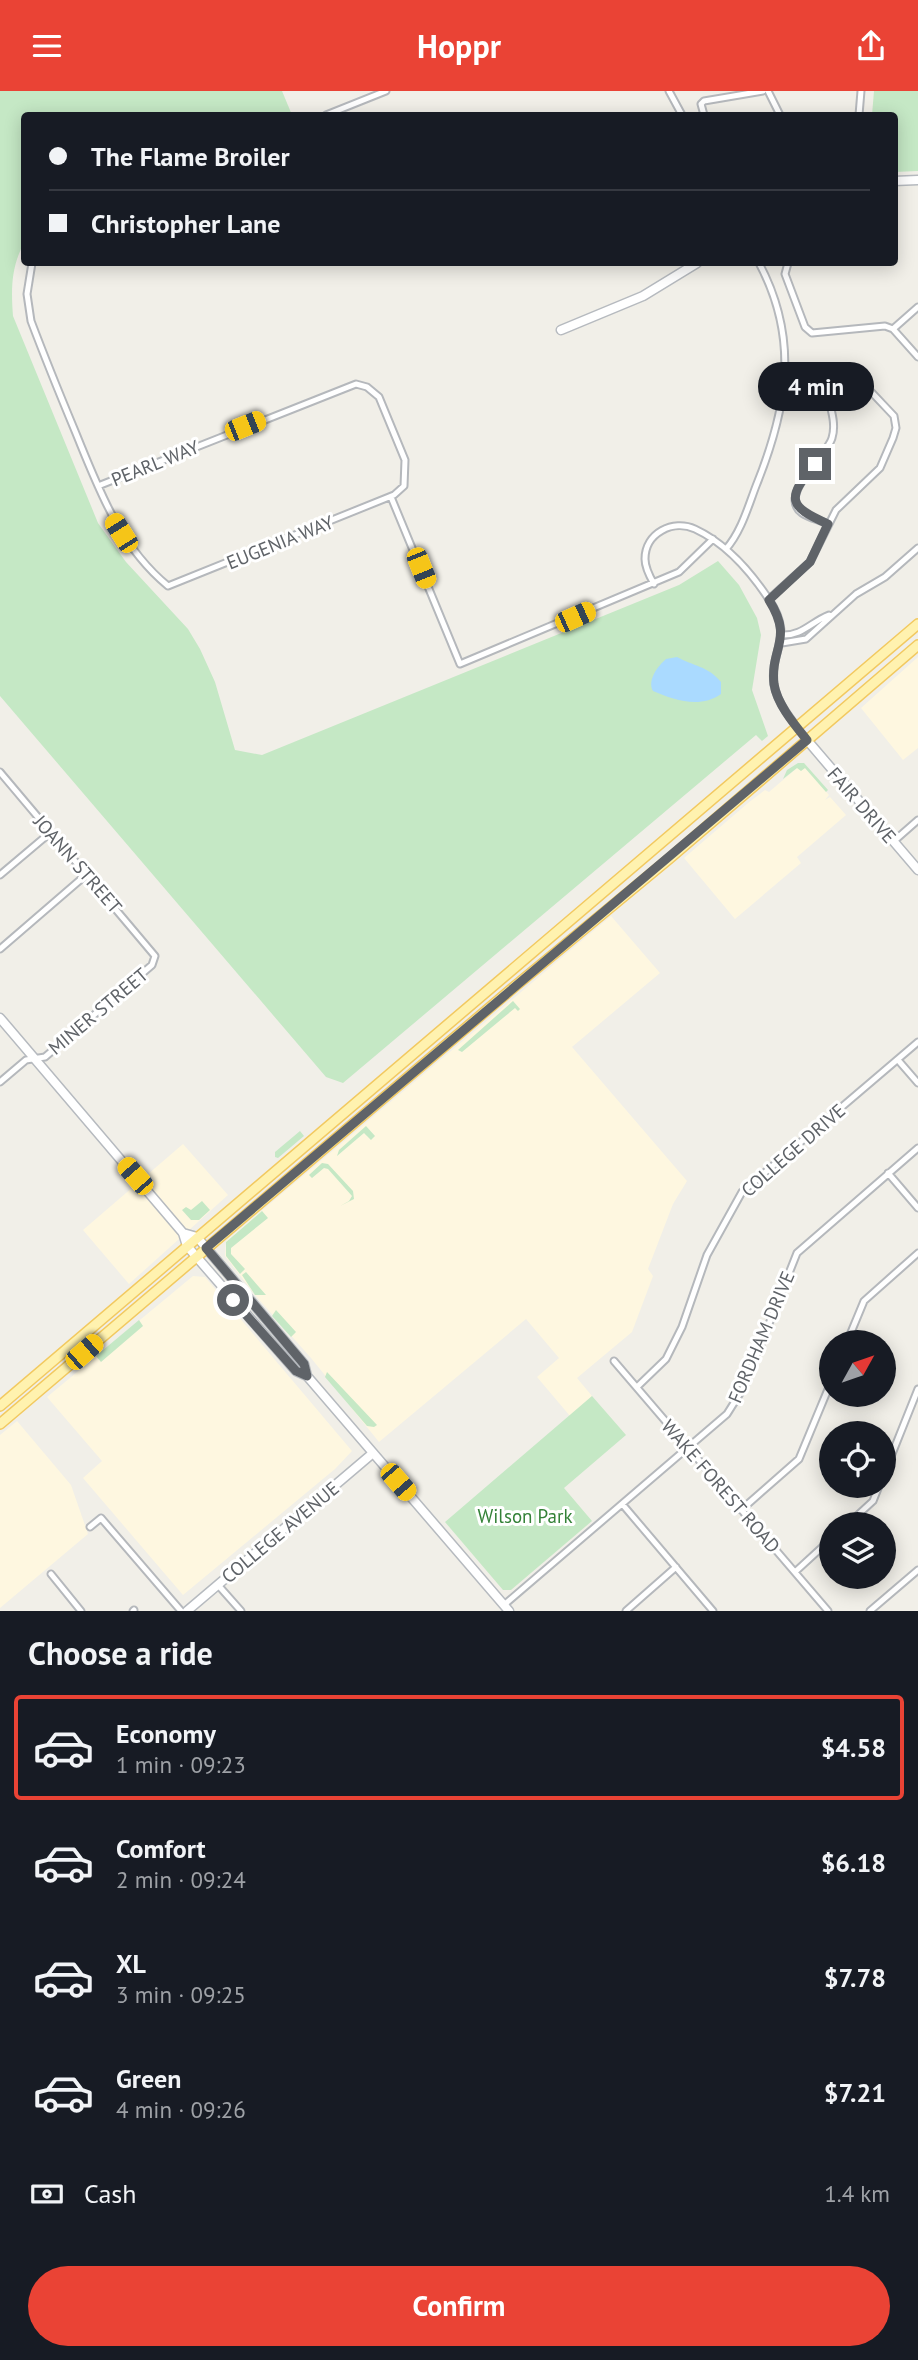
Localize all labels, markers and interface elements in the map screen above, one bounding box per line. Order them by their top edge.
text: Hoppr [417,25,501,67]
icon: menu [28,27,66,65]
icon: share [852,27,890,65]
text: The Flame Broiler [91,140,290,173]
text: Christopher Lane [91,207,280,240]
callout: 4 min [757,363,873,411]
text: 4 min [788,372,844,401]
car [222,408,269,444]
street label: PEARL WAY [108,434,203,491]
route end [799,448,831,480]
street label: EUGENIA WAY [223,509,337,574]
car [101,510,142,556]
car [404,545,439,591]
car [552,599,599,635]
street label: FAIR DRIVE [822,762,902,848]
street label: JOANN STREET [28,809,128,919]
street label: MINER STREET [43,962,153,1060]
street label: COLLEGE DRIVE [736,1098,850,1202]
car [114,1153,157,1199]
street label: FORDHAM DRIVE [722,1268,800,1406]
route start [217,1284,249,1316]
car [62,1330,107,1374]
north arrow [819,1330,896,1407]
map controls [819,1330,896,1589]
street label: WAKE FOREST ROAD [657,1414,785,1558]
button: locate [819,1421,896,1498]
car [377,1459,420,1505]
street label: COLLEGE AVENUE [216,1476,344,1588]
park label: Wilson Park [478,1504,572,1528]
button: layers [819,1512,896,1589]
text: Choose a ride [28,1632,213,1674]
icon: car [32,1716,95,1779]
text: Economy [116,1717,216,1750]
text: $4.58 [821,1731,886,1764]
text: 1 min · 09:23 [116,1750,246,1779]
icon: car [32,1831,95,1894]
text: Comfort [116,1832,206,1865]
text: $6.18 [821,1846,886,1879]
text: 2 min · 09:24 [116,1865,246,1894]
icon: car [32,1946,95,2009]
text: XL [116,1947,146,1980]
text: $7.78 [824,1961,886,1994]
text: 3 min · 09:25 [116,1980,246,2009]
icon: car [32,2061,95,2124]
text: Green [116,2062,181,2095]
text: $7.21 [824,2076,886,2109]
text: 4 min · 09:26 [116,2095,246,2124]
icon: cash [28,2175,66,2213]
text: Cash [84,2177,136,2210]
text: 1.4 km [824,2179,890,2208]
button: Confirm [28,2266,890,2346]

